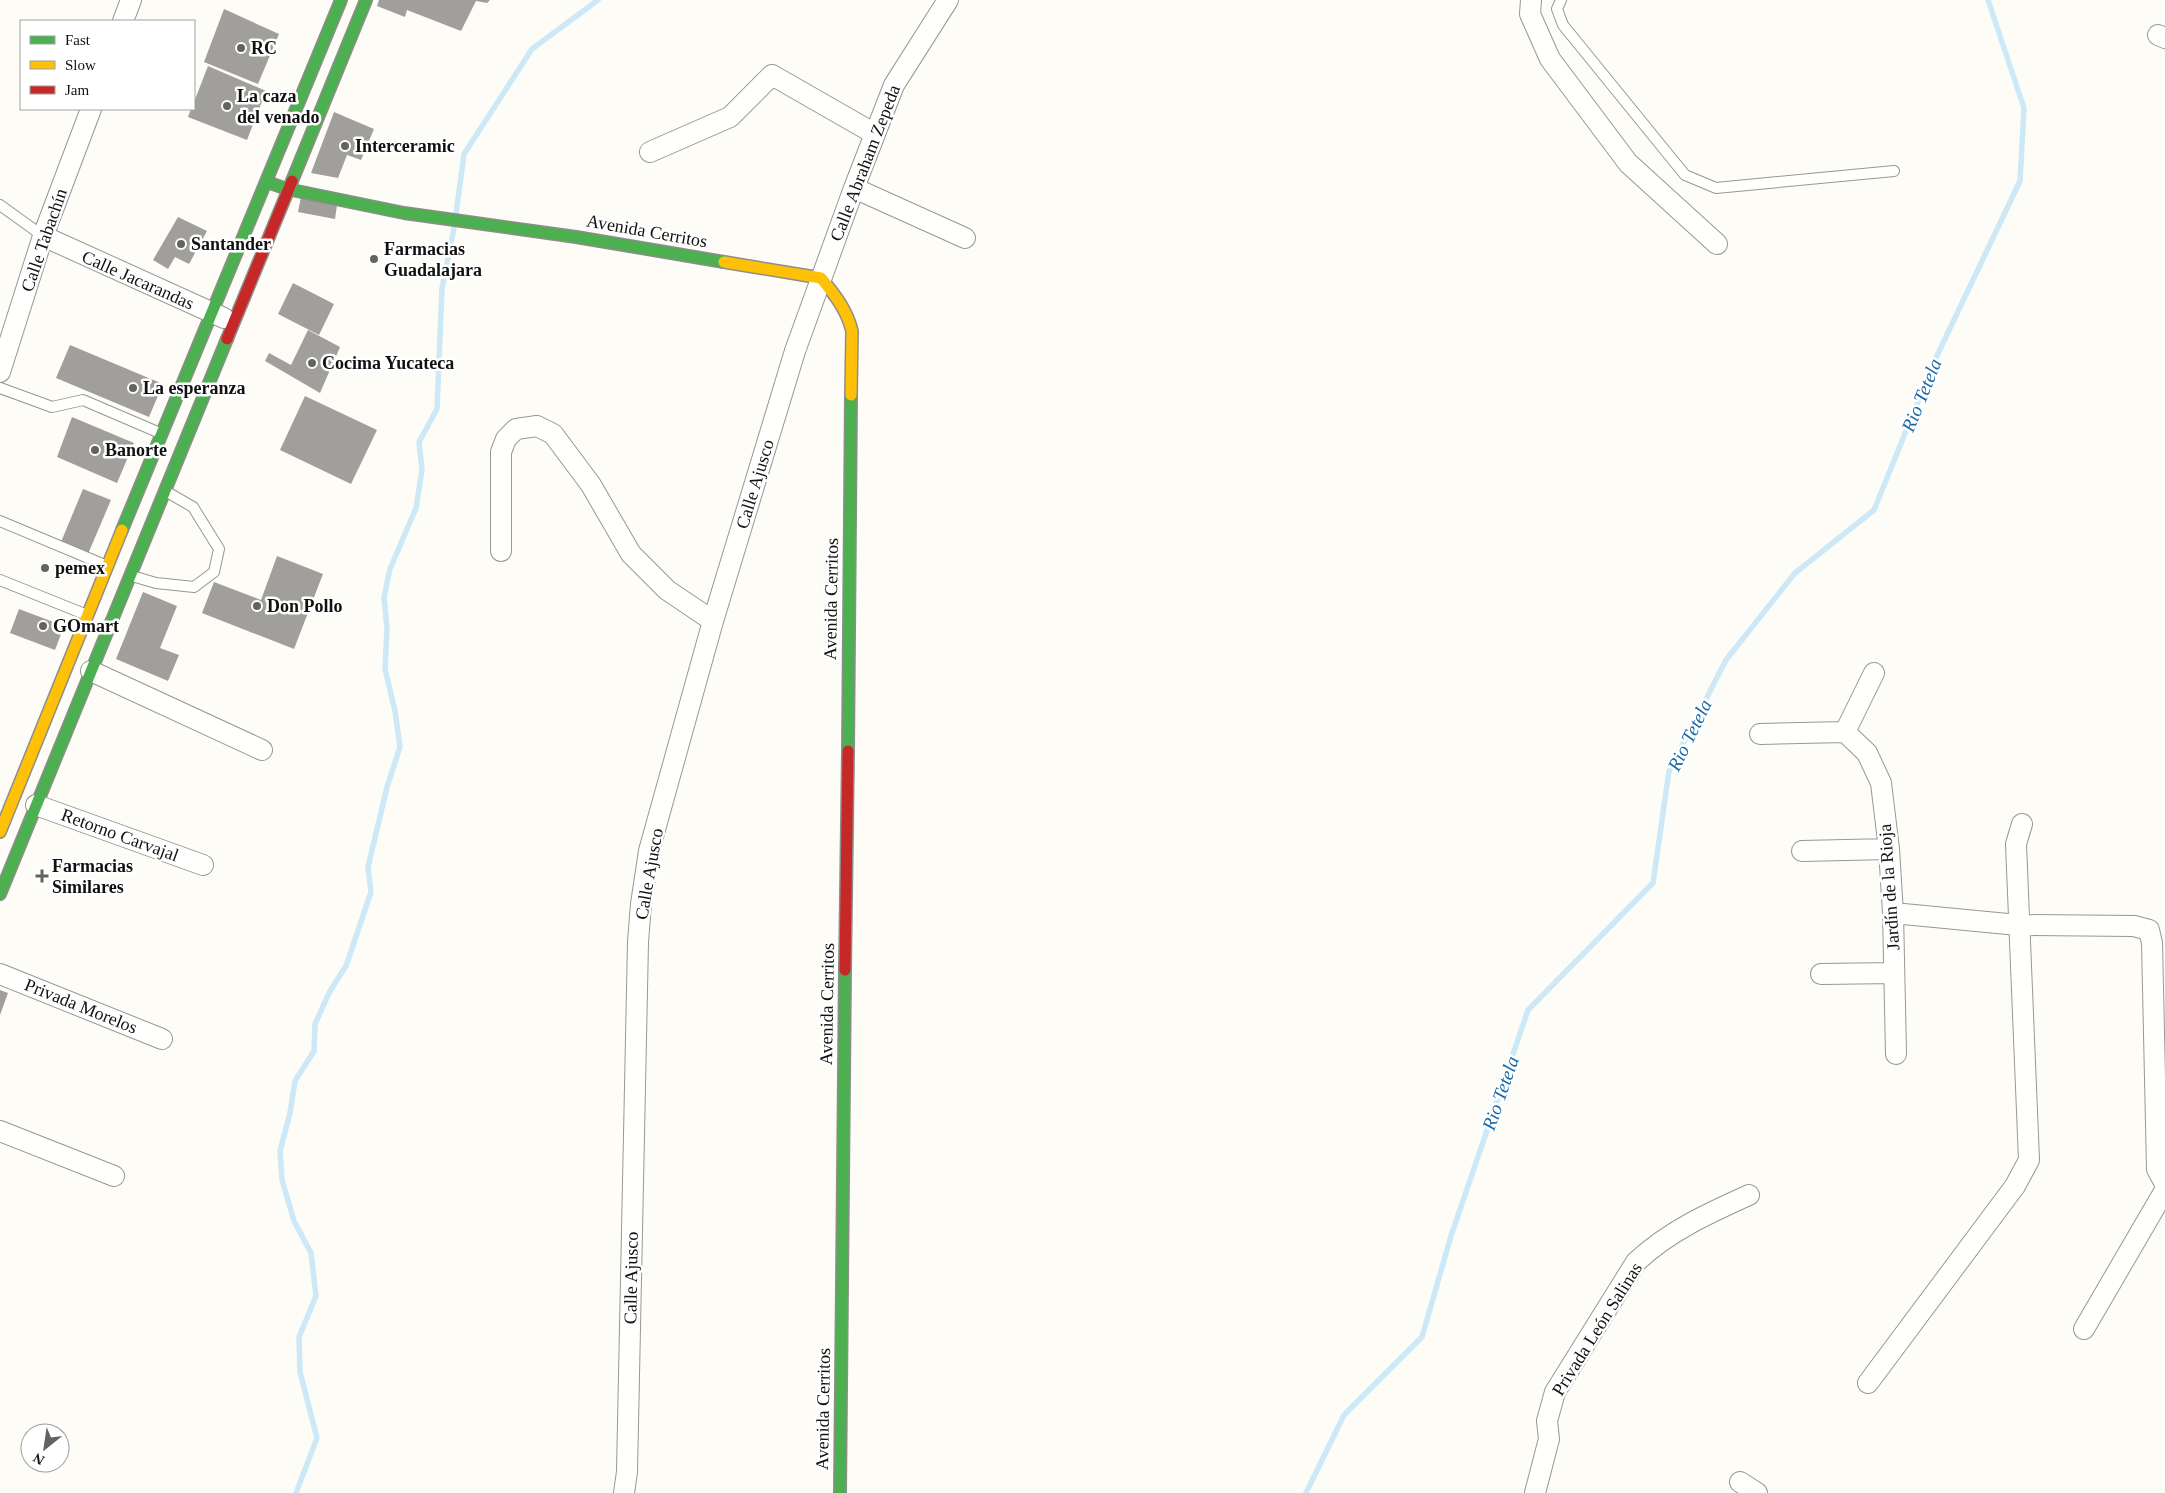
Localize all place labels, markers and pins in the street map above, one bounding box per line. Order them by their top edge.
place label: RC [251,38,277,58]
marker: RC [235,42,247,54]
place label: La caza del venado [237,86,320,127]
marker: La caza del venado [221,100,233,112]
place label: Interceramic [355,136,455,156]
marker: Interceramic [339,140,351,152]
place label: Santander [191,234,271,254]
marker: Santander [175,238,187,250]
place label: Farmacias Guadalajara [384,239,482,280]
marker: Farmacias Guadalajara [368,253,380,265]
place label: Cocima Yucateca [322,353,454,373]
marker: Cocima Yucateca [306,357,318,369]
place label: La esperanza [143,378,246,398]
marker: La esperanza [127,382,139,394]
place label: Banorte [105,440,167,460]
marker: Banorte [89,444,101,456]
place label: pemex [55,558,105,578]
marker: pemex [39,562,51,574]
place label: Don Pollo [267,596,343,616]
marker: Don Pollo [251,600,263,612]
place label: GOmart [53,616,119,636]
marker: GOmart [37,620,49,632]
place label: Farmacias Similares [52,856,133,897]
marker: Farmacias Similares [36,870,48,882]

